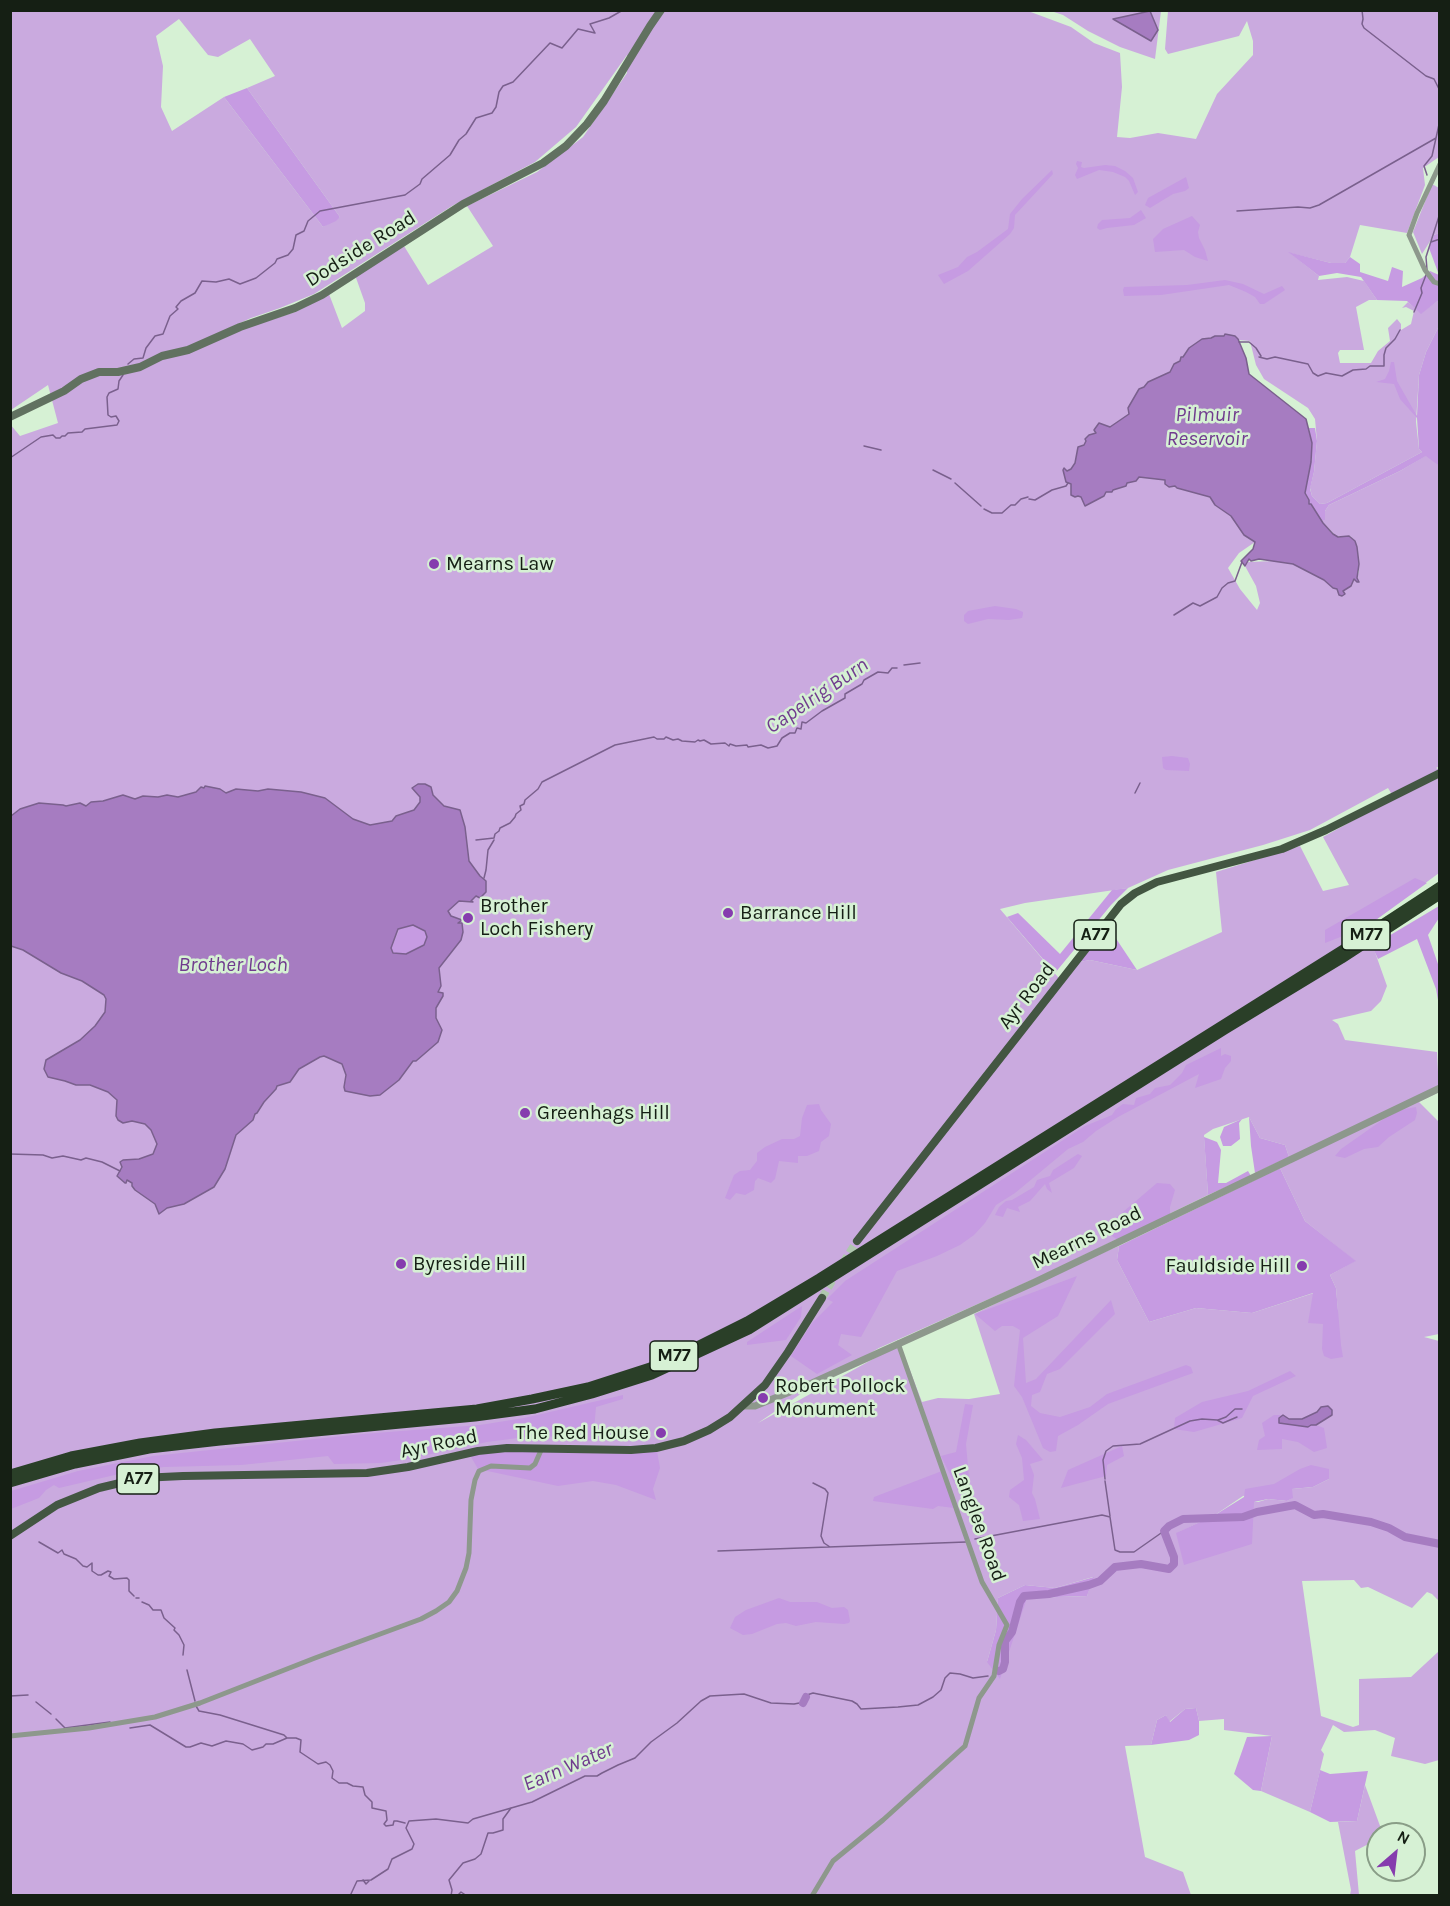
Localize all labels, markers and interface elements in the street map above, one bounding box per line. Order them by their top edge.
street label: Dodside Road [301,206,421,292]
water label: Pilmuir Reservoir [1167,402,1247,452]
place label: Mearns Law [446,552,554,576]
marker: Mearns Law [427,557,441,571]
water label: Capelrig Burn [761,652,873,740]
place label: Brother Loch Fishery [480,894,593,941]
place label: Barrance Hill [740,901,857,925]
marker: Barrance Hill [721,906,735,920]
marker: Brother Loch Fishery [461,911,475,925]
road number: A77 [1074,920,1116,950]
road number: M77 [1342,920,1390,950]
water label: Brother Loch [178,952,288,978]
street label: Ayr Road [993,958,1061,1034]
place label: Greenhags Hill [537,1101,670,1125]
marker: Greenhags Hill [518,1106,532,1120]
street label: Mearns Road [1028,1201,1146,1275]
place label: Byreside Hill [413,1252,526,1276]
place label: Fauldside Hill [1166,1254,1290,1278]
marker: Byreside Hill [394,1257,408,1271]
marker: Fauldside Hill [1295,1259,1309,1273]
road number: M77 [650,1341,698,1371]
place label: Robert Pollock Monument [775,1374,906,1421]
marker: Robert Pollock Monument [756,1391,770,1405]
place label: The Red House [516,1421,649,1445]
street label: Ayr Road [398,1424,480,1464]
marker: The Red House [654,1426,668,1440]
street label: Langlee Road [947,1463,1011,1585]
road number: A77 [117,1464,159,1494]
water label: Earn Water [519,1737,617,1797]
north arrow [1366,1822,1426,1882]
text: N [1394,1826,1413,1849]

